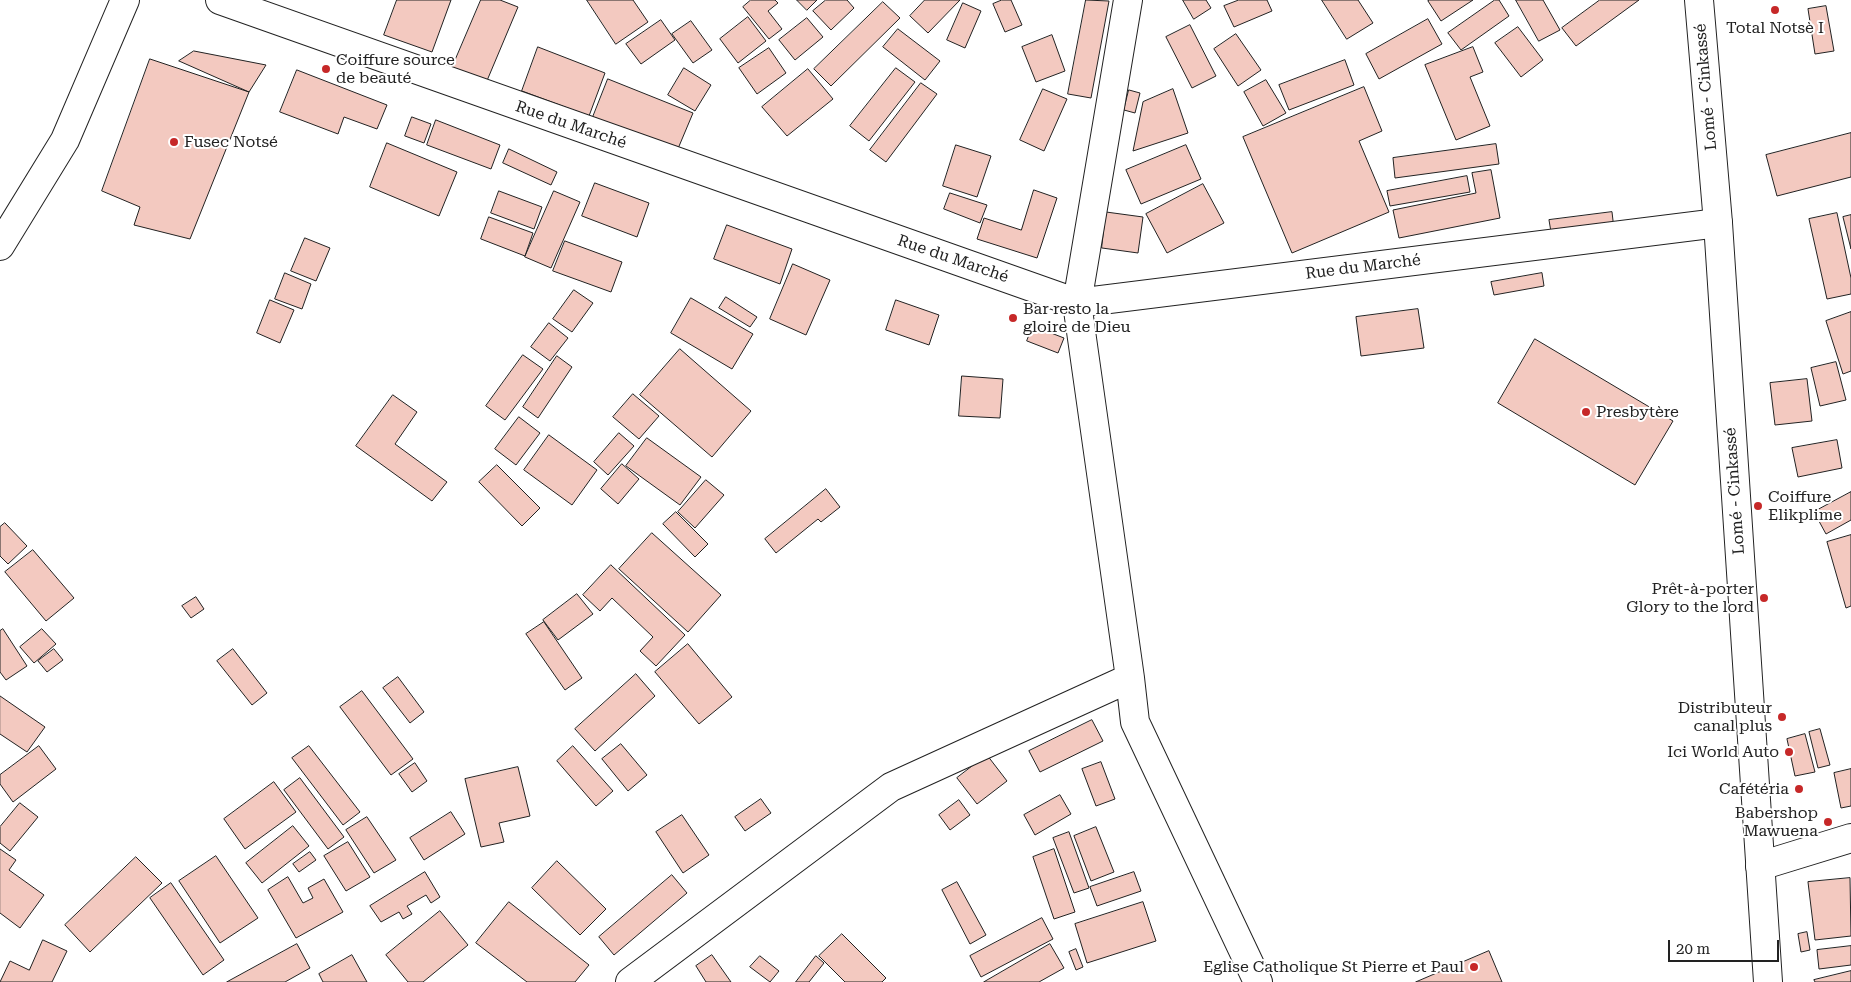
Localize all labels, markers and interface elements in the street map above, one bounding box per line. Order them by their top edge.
marker: Total Notsè I [1769,4,1781,16]
place label: Total Notsè I [1726,18,1824,38]
street label: Lomé - Cinkassé [1691,23,1721,151]
place label: Coiffure source de beauté [336,50,455,88]
marker: Coiffure source de beauté [320,63,332,75]
street label: Rue du Marché [513,97,629,153]
place label: Fusec Notsé [184,132,278,152]
marker: Fusec Notsé [168,136,180,148]
street label: Rue du Marché [895,231,1011,287]
street label: Rue du Marché [1304,250,1422,284]
place label: Bar resto la gloire de Dieu [1023,299,1131,337]
marker: Bar resto la gloire de Dieu [1007,312,1019,324]
place label: Presbytère [1596,402,1679,422]
marker: Presbytère [1580,406,1592,418]
street label: Lomé - Cinkassé [1721,427,1749,555]
place label: Coiffure Elikplime [1768,487,1842,525]
marker: Coiffure Elikplime [1752,500,1764,512]
place label: Prêt-à-porter Glory to the lord [1626,579,1754,617]
marker: Prêt-à-porter Glory to the lord [1758,592,1770,604]
place label: Distributeur canal plus [1678,698,1772,736]
marker: Distributeur canal plus [1776,711,1788,723]
place label: Ici World Auto [1667,742,1779,762]
marker: Ici World Auto [1783,746,1795,758]
place label: Cafétéria [1719,779,1789,799]
marker: Cafétéria [1793,783,1805,795]
place label: Babershop Mawuena [1735,803,1818,841]
marker: Babershop Mawuena [1822,816,1834,828]
scale bar [1671,930,1782,962]
text: 20 m [1676,940,1710,958]
place label: Eglise Catholique St Pierre et Paul [1203,957,1464,977]
marker: Eglise Catholique St Pierre et Paul [1468,961,1480,973]

